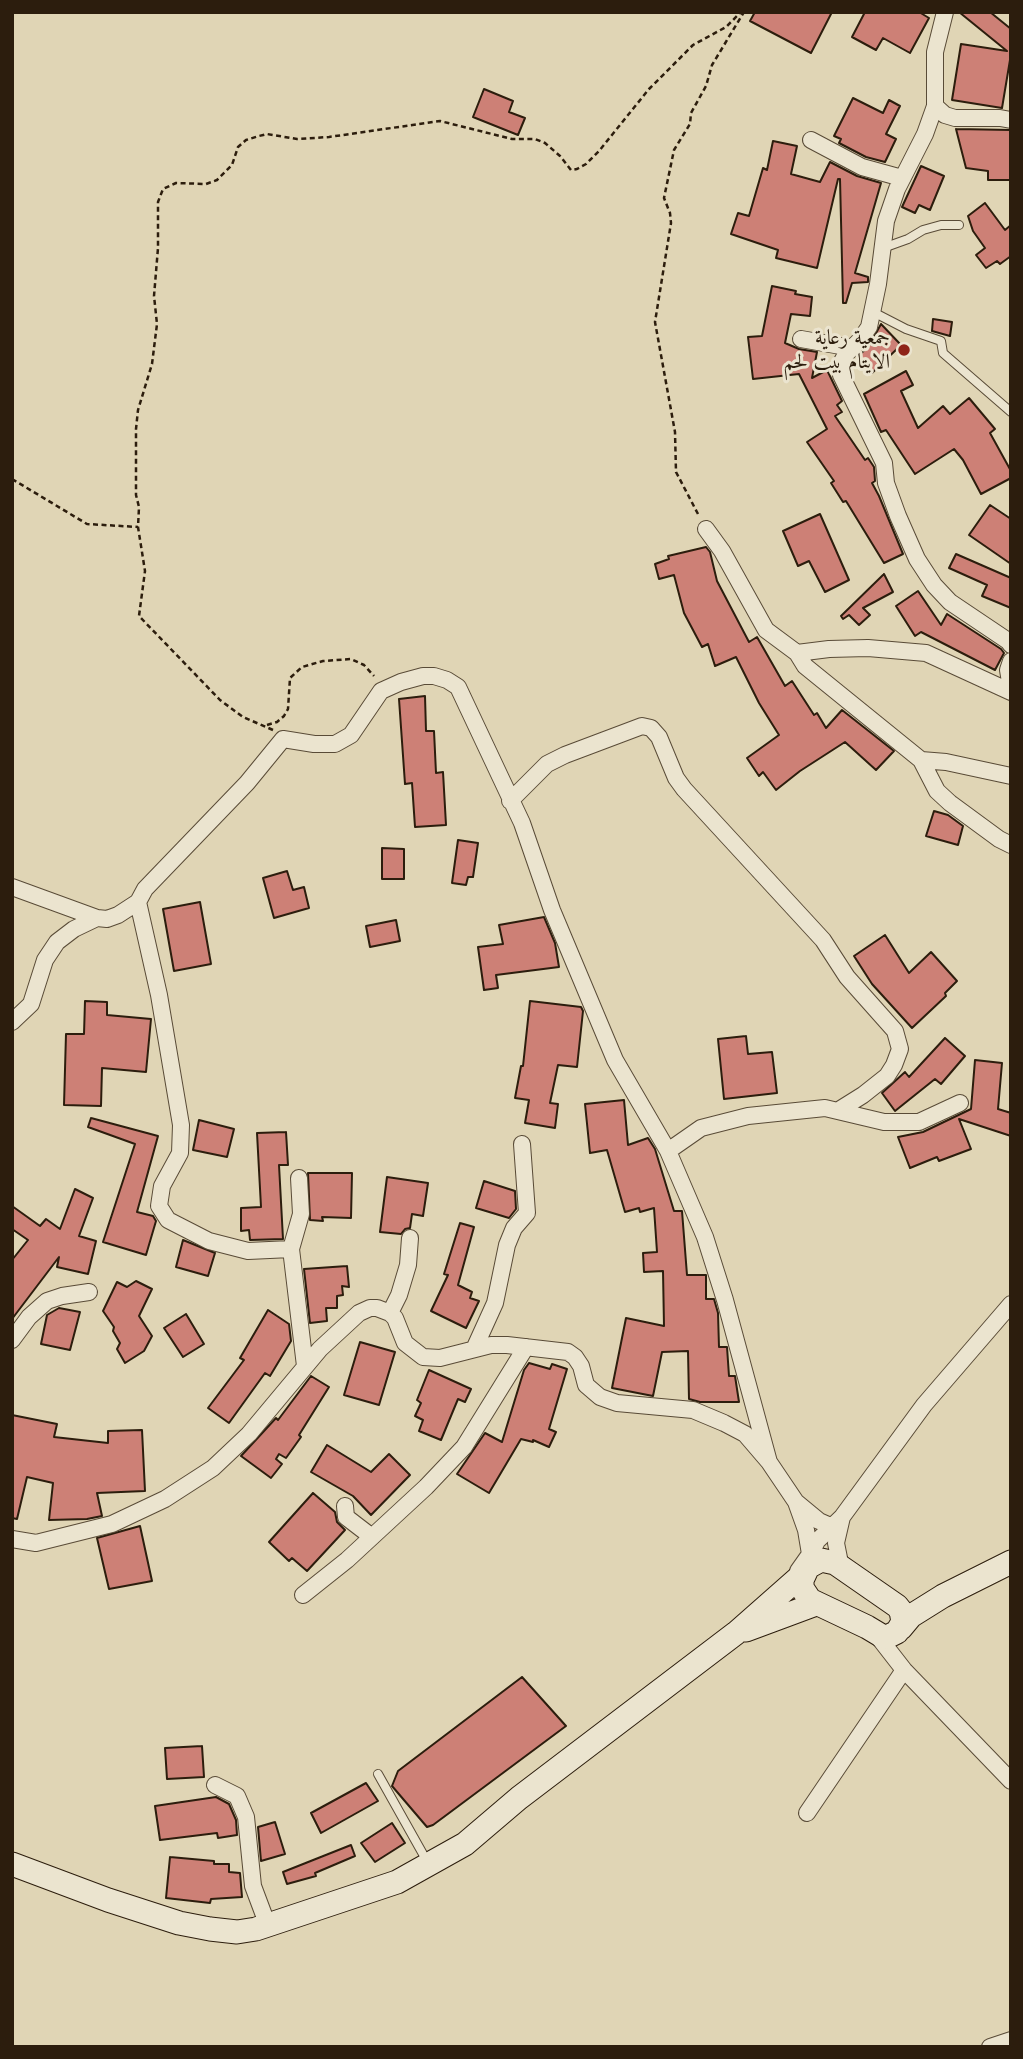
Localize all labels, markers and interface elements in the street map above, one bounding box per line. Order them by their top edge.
place label: جمعية رعاية الايتام بيت لحم [783,325,890,375]
marker: جمعية رعاية الايتام بيت لحم [896,342,912,358]

